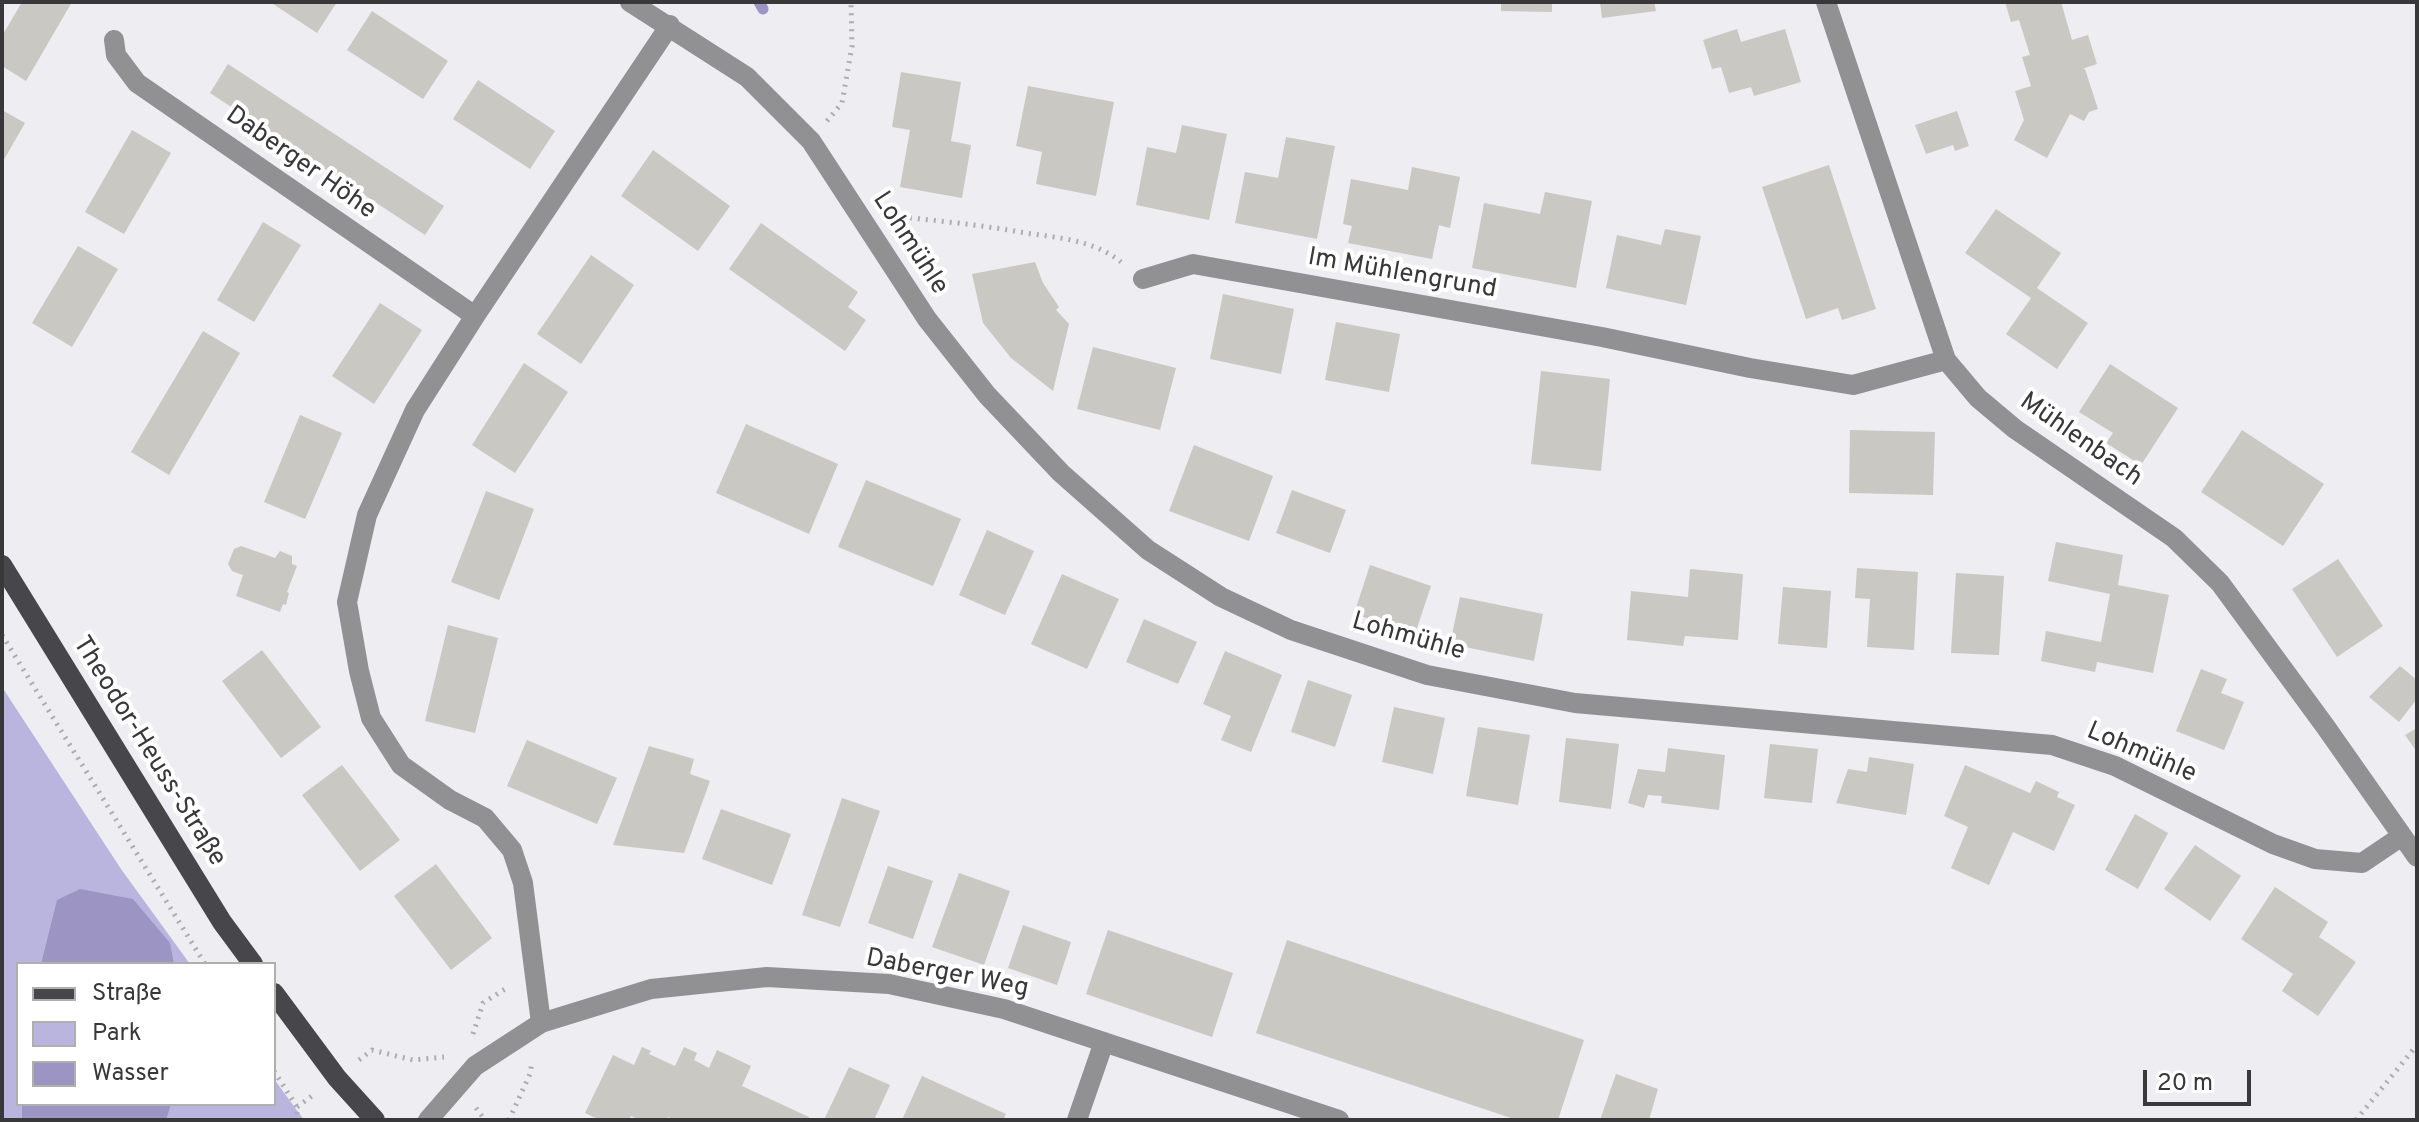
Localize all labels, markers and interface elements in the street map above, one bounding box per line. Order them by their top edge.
street label: Daberger Höhe [219,101,381,227]
street label: Lohmühle [864,187,954,301]
street label: Im Mühlengrund [1305,243,1499,307]
street label: Mühlenbach [2013,387,2147,495]
street label: Lohmühle [1348,607,1468,669]
street label: Theodor-Heuss-Straße [64,631,232,873]
street label: Lohmühle [2081,717,2201,791]
street label: Daberger Weg [863,944,1031,1006]
legend [16,962,276,1106]
text: Straße [92,979,162,1009]
text: Park [92,1019,142,1049]
scale bar [2147,1054,2255,1104]
text: Wasser [92,1059,169,1089]
text: 20 m [2157,1069,2213,1099]

